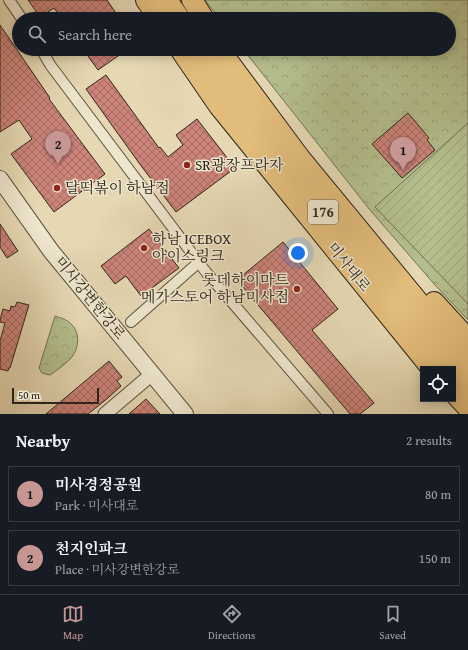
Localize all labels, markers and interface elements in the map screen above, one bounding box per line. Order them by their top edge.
search box [12,12,456,56]
icon: search [26,23,48,45]
text: Search here [58,24,132,45]
pin: 2 [45,131,71,164]
pin: 1 [390,137,416,170]
place label: SR광장프라자 [195,154,284,175]
marker: SR광장프라자 [182,160,192,170]
place label: 달떡볶이 하남점 [65,177,170,198]
marker: 달떡볶이 하남점 [52,183,62,193]
road number: 176 [308,200,338,224]
place label: 하남 ICEBOX 아이스링크 [152,228,232,266]
street label: 미사대로 [323,238,376,296]
marker: 하남 ICEBOX 아이스링크 [139,243,149,253]
your location [288,243,308,263]
street label: 미사강변한강로 [50,252,131,344]
place label: 롯데하이마트 메가스토어 하남미사점 [141,269,289,307]
marker: 롯데하이마트 메가스토어 하남미사점 [292,284,302,294]
map controls [420,366,456,402]
button: locate [420,366,456,402]
scale bar [12,386,99,405]
text: 50 m [18,387,40,403]
text: Nearby [16,428,70,453]
text: 2 results [406,431,452,450]
text: 미사경정공원 [55,474,142,495]
text: 1 [27,485,33,504]
text: 80 m [425,485,451,504]
text: Park · 미사대로 [55,496,138,515]
text: 천지인파크 [55,538,127,559]
text: 2 [27,549,33,568]
text: 150 m [419,549,451,568]
text: Place · 미사강변한강로 [55,560,179,579]
tab: Map [62,603,84,643]
tab: Directions [208,603,255,643]
tab: Saved [379,603,406,643]

